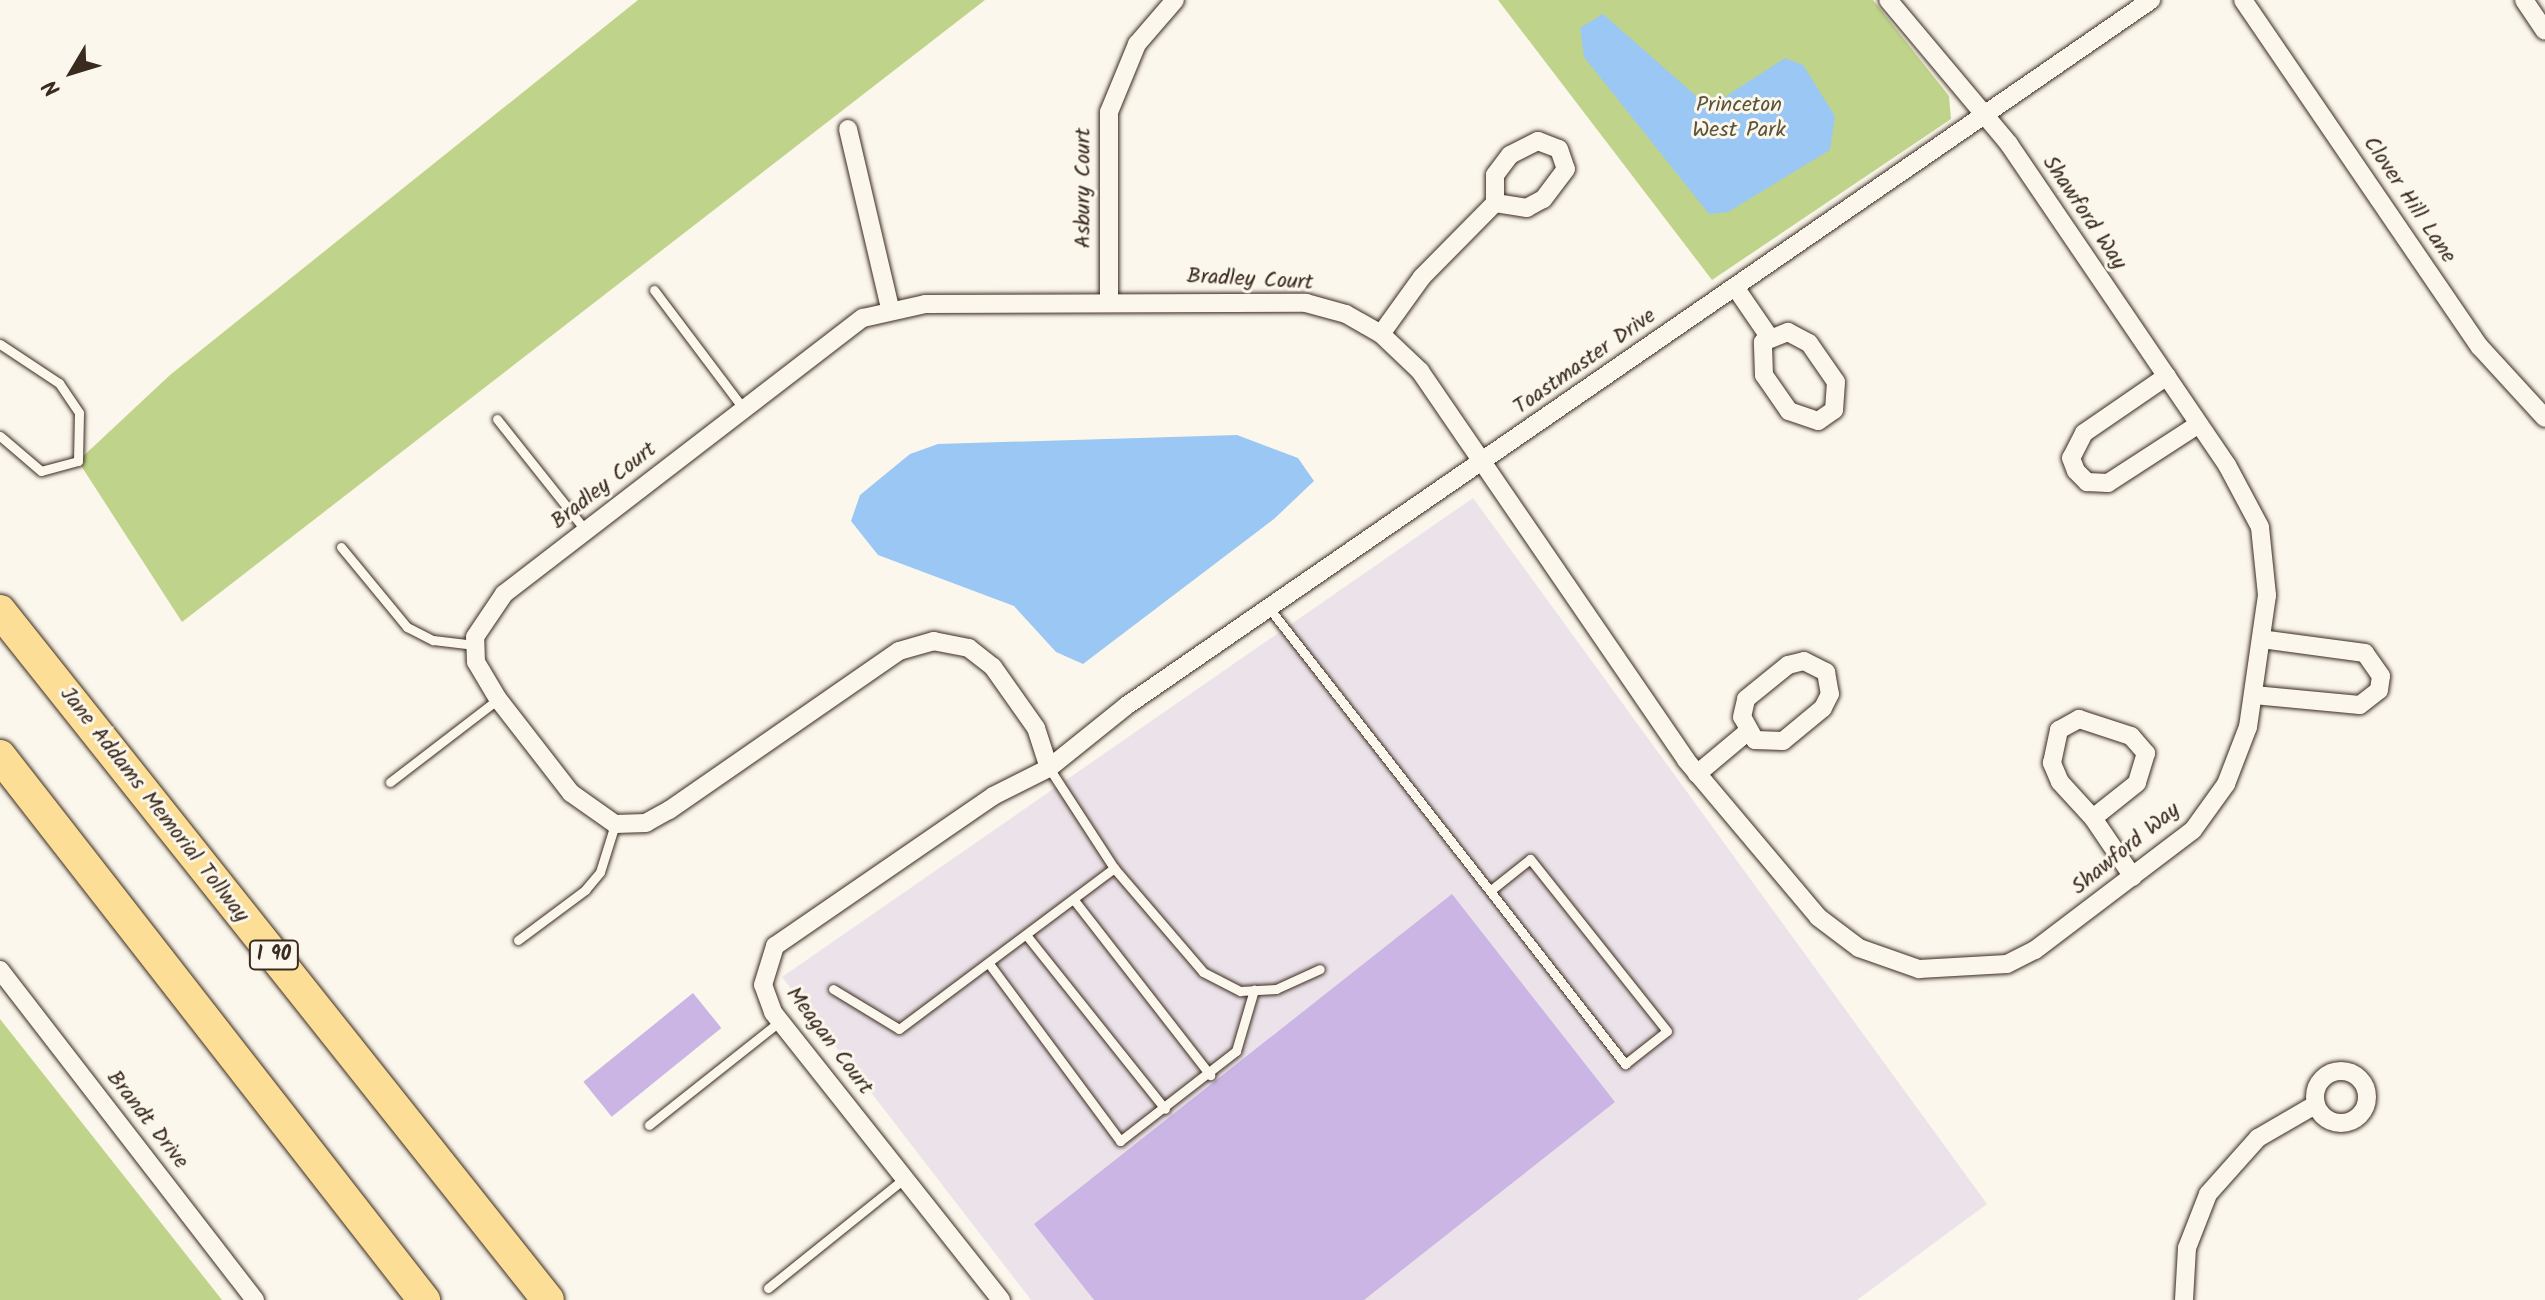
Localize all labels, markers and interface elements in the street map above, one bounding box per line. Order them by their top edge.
north arrow [32,32,112,112]
text: N [35,71,71,103]
park label: Princeton West Park [1692,92,1786,144]
street label: Asbury Court [1071,128,1097,248]
street label: Clover Hill Lane [2357,132,2461,268]
street label: Shawford Way [2036,151,2132,275]
street label: Bradley Court [1186,264,1314,296]
street label: Toastmaster Drive [1509,303,1661,421]
street label: Bradley Court [546,437,662,535]
street label: Jane Addams Memorial Tollway [54,682,254,928]
street label: Shawford Way [2066,797,2186,901]
road number: I 90 [248,939,300,971]
street label: Meagan Court [780,982,878,1100]
street label: Brandt Drive [100,1066,194,1174]

